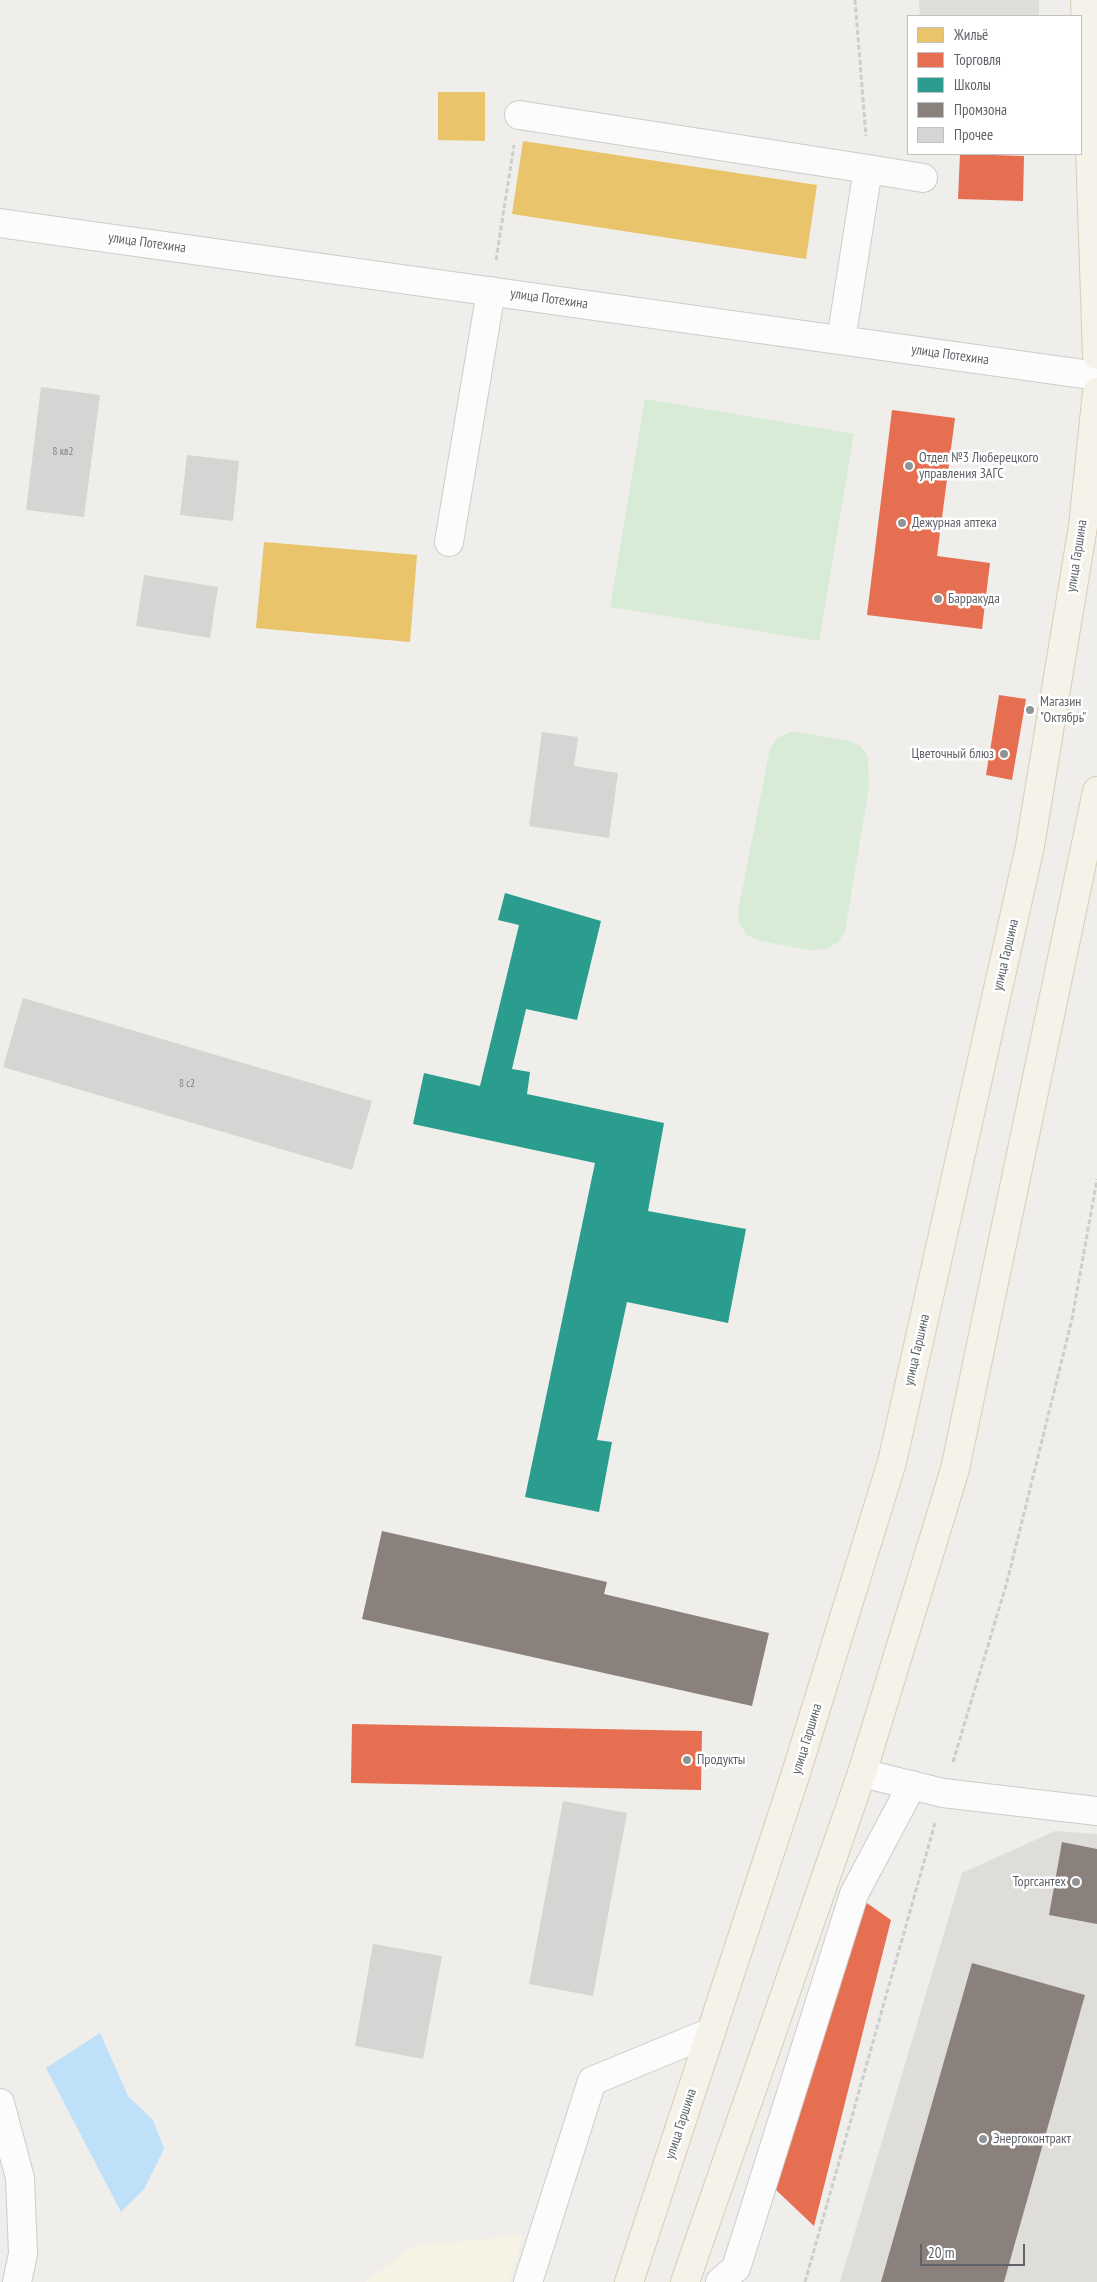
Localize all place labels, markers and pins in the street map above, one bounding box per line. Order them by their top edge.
place label: Отдел №3 Люберецкого управления ЗАГС [919,450,1039,482]
marker: Отдел №3 Люберецкого управления ЗАГС [903,460,915,472]
place label: Дежурная аптека [912,515,997,531]
marker: Дежурная аптека [896,517,908,529]
place label: Барракуда [948,591,1000,607]
marker: Барракуда [932,593,944,605]
place label: Магазин "Октябрь" [1040,694,1086,726]
marker: Магазин "Октябрь" [1024,704,1036,716]
place label: Цветочный блюз [911,746,994,762]
marker: Цветочный блюз [998,748,1010,760]
place label: Продукты [697,1752,745,1768]
marker: Продукты [681,1754,693,1766]
place label: Торгсантех [1013,1874,1066,1890]
marker: Торгсантех [1070,1876,1082,1888]
place label: Энергоконтракт [993,2131,1071,2147]
marker: Энергоконтракт [977,2133,989,2145]

